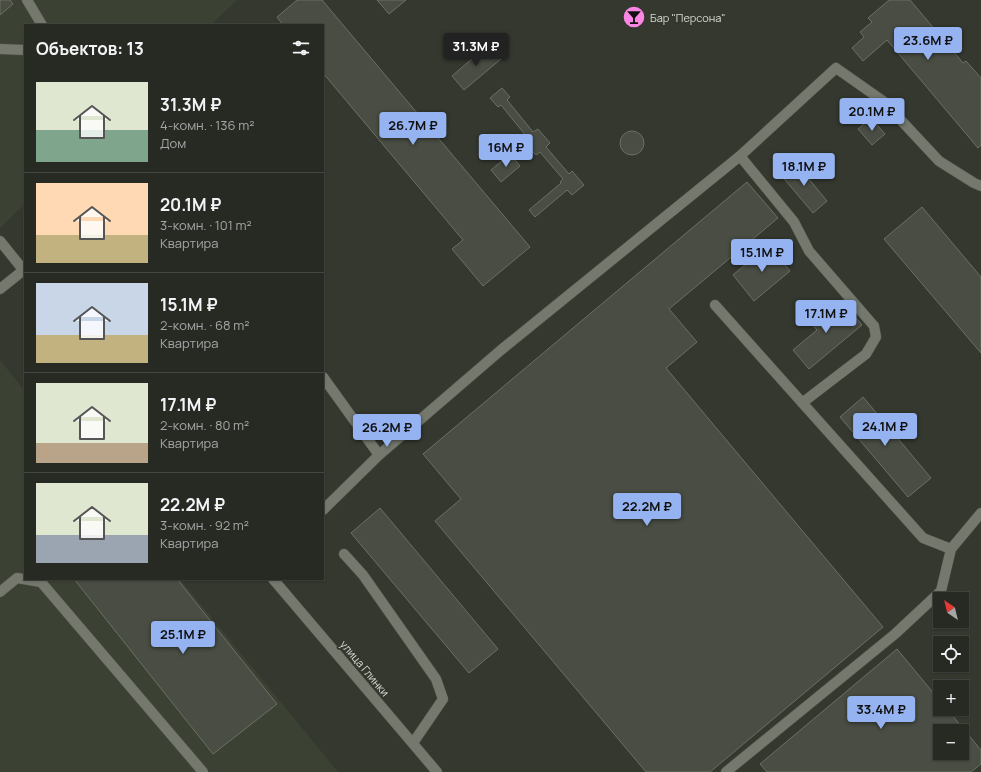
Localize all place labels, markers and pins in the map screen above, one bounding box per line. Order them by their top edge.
bar icon: Бар "Персона" [621,4,647,30]
place label: Бар "Персона" [650,10,725,25]
pin: 23.6M ₽ [891,27,965,61]
pin: 31.3M ₽ [439,33,513,67]
pin: 20.1M ₽ [835,98,909,132]
pin: 26.7M ₽ [376,112,450,146]
pin: 16M ₽ [478,134,534,168]
pin: 18.1M ₽ [767,153,841,187]
pin: 15.1M ₽ [725,239,799,273]
pin: 17.1M ₽ [789,300,863,334]
pin: 24.1M ₽ [848,413,922,447]
pin: 26.2M ₽ [350,414,424,448]
pin: 22.2M ₽ [610,493,684,527]
pin: 25.1M ₽ [146,621,220,655]
pin: 33.4M ₽ [844,696,918,730]

